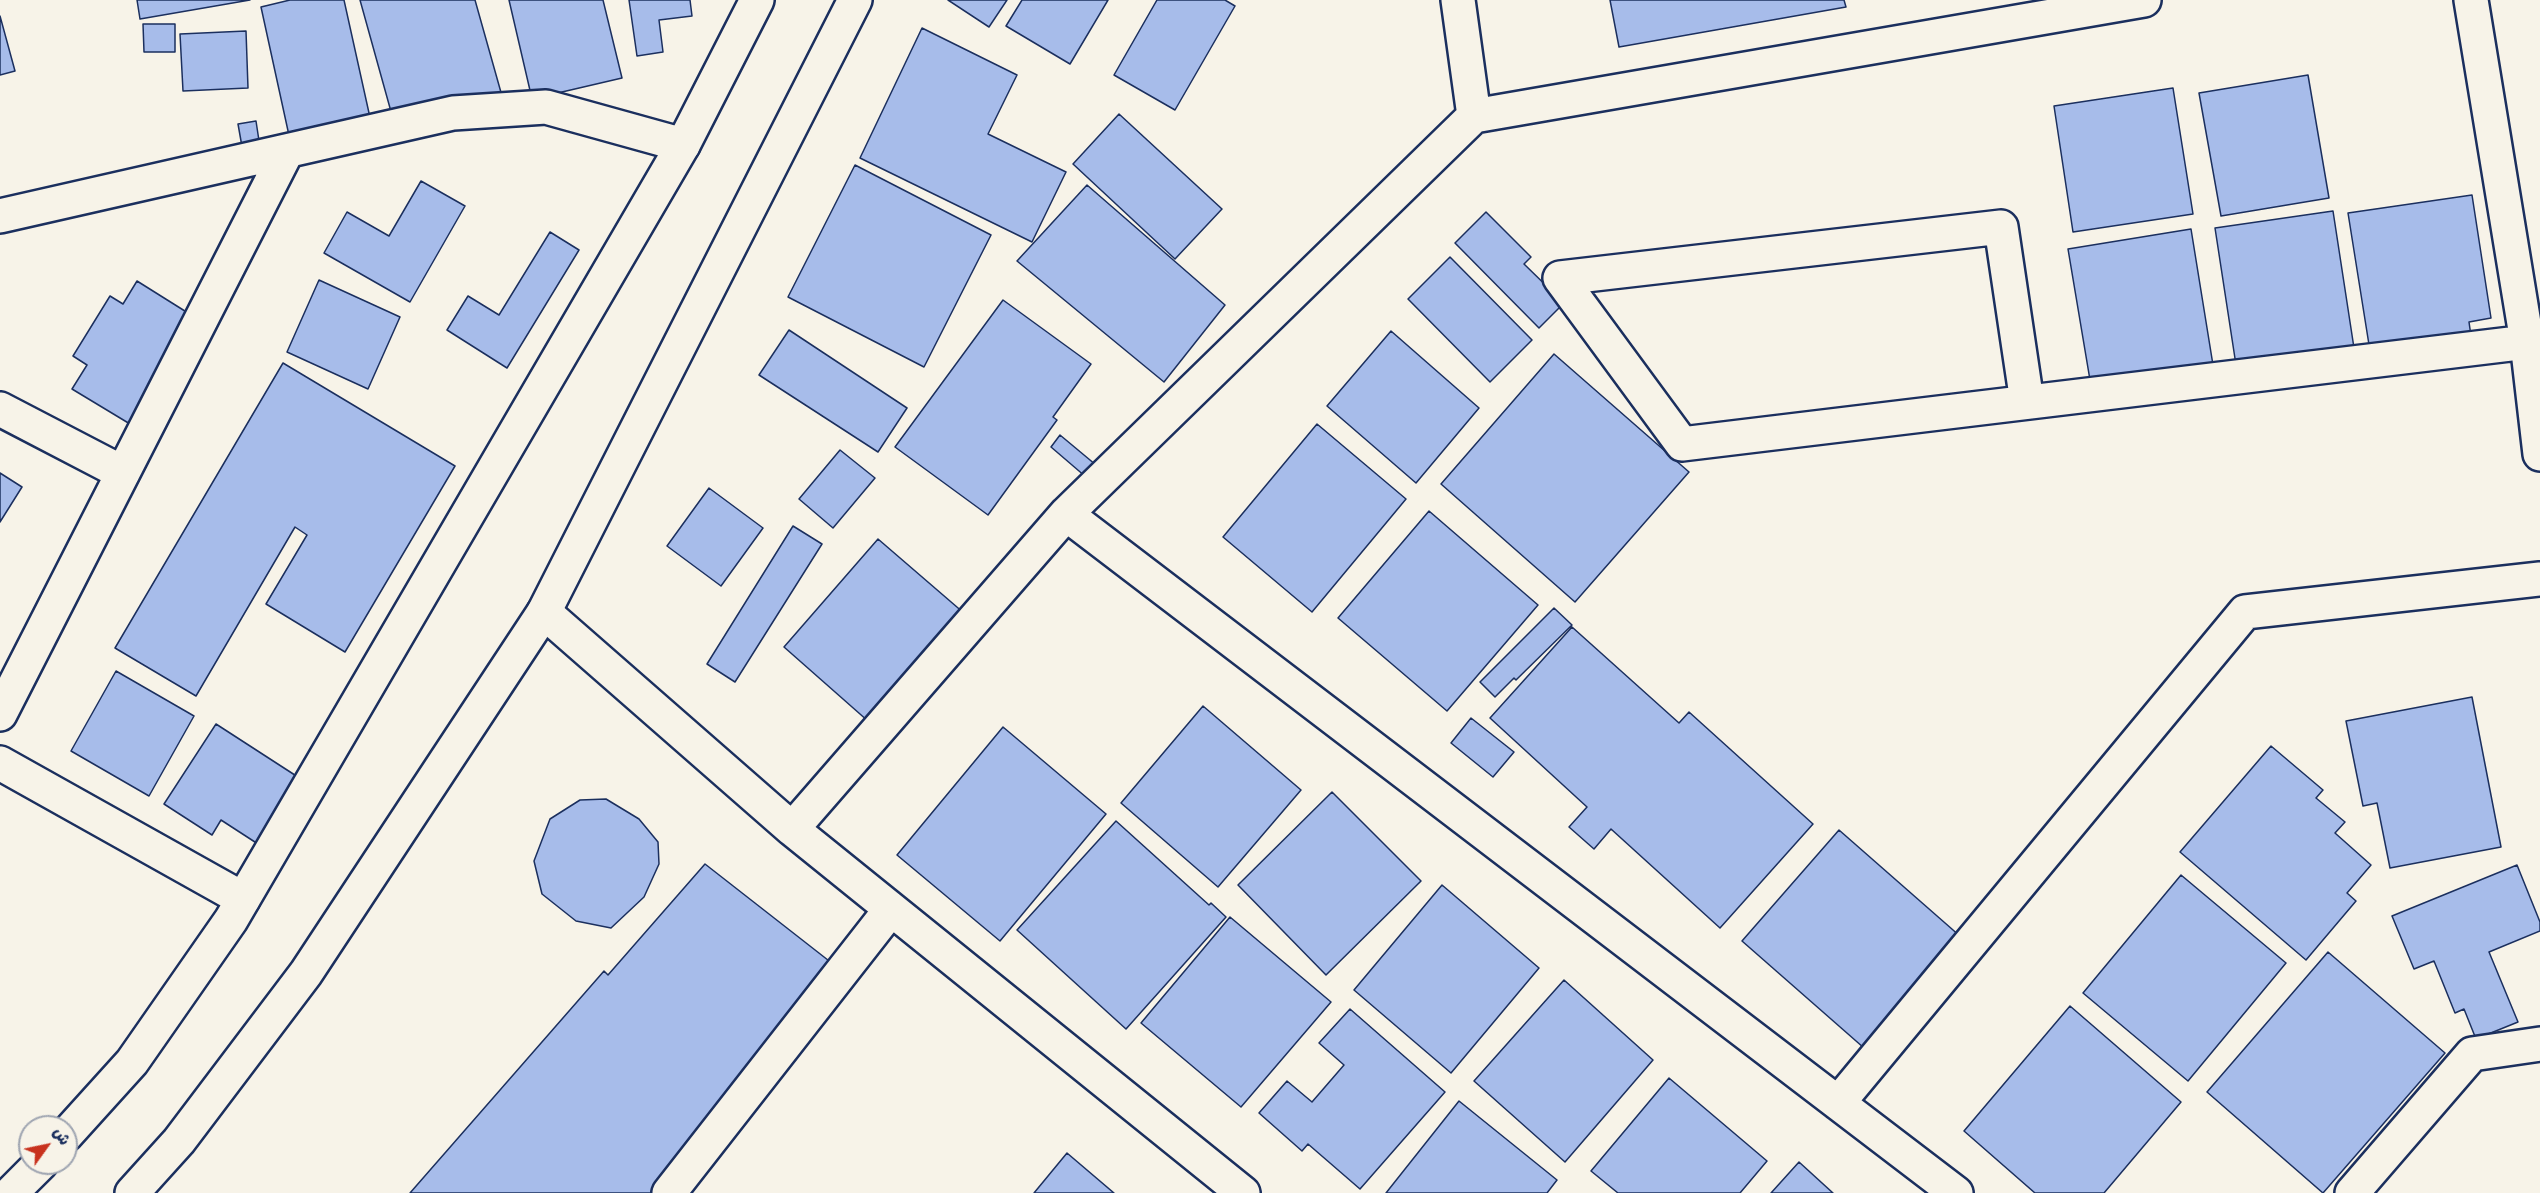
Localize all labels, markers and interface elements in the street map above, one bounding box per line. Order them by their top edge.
north arrow [18,1115,78,1175]
text: ش [49,1124,74,1149]

